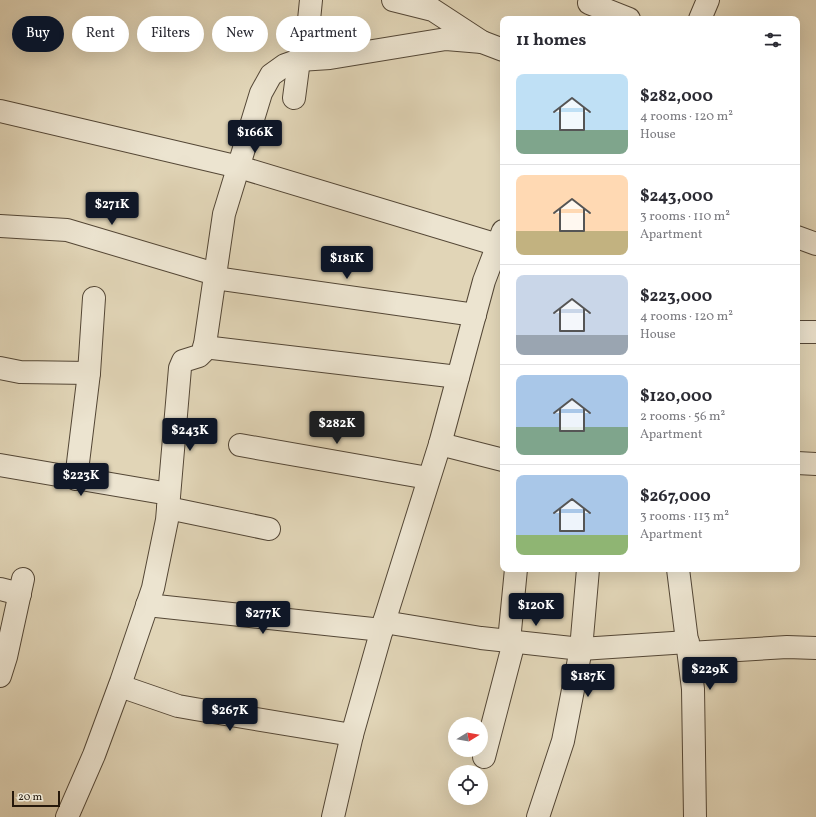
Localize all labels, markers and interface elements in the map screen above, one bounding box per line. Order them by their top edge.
chip: Buy [12,16,64,52]
chip: Rent [72,16,129,52]
chip: Filters [137,16,204,52]
chip: New [212,16,268,52]
chip: Apartment [276,16,371,52]
text: 11 homes [516,29,586,52]
icon: filters [762,29,784,51]
text: $282,000 [640,85,713,108]
icon: home [548,90,596,138]
text: 4 rooms · 120 m² [640,108,733,126]
pin: $166K [227,120,283,154]
text: $166K [237,124,273,142]
text: House [640,126,676,144]
text: $243,000 [640,185,713,208]
icon: home [548,191,596,239]
pin: $271K [84,192,140,226]
text: $271K [95,196,129,214]
text: 3 rooms · 110 m² [640,208,730,226]
text: Apartment [640,226,703,244]
pin: $181K [319,246,375,280]
text: $181K [330,250,364,268]
text: $223,000 [640,285,712,308]
icon: home [548,291,596,339]
text: 4 rooms · 120 m² [640,308,733,326]
text: House [640,326,676,344]
text: $120,000 [640,385,712,408]
icon: home [548,391,596,439]
text: 2 rooms · 56 m² [640,408,725,426]
pin: $282K [309,411,365,445]
text: $282K [318,415,356,433]
pin: $243K [162,418,218,452]
text: $243K [171,422,209,440]
text: Apartment [640,426,703,444]
pin: $223K [53,463,109,497]
text: $223K [63,467,99,485]
text: $267,000 [640,485,711,508]
icon: home [548,491,596,539]
text: 3 rooms · 113 m² [640,508,729,526]
text: Apartment [640,526,703,544]
pin: $120K [508,593,564,627]
text: $120K [518,597,554,615]
pin: $277K [235,601,291,635]
text: $277K [245,605,281,623]
pin: $229K [682,657,738,691]
text: $229K [691,661,729,679]
pin: $187K [560,664,616,698]
text: $187K [570,668,606,686]
pin: $267K [202,698,258,732]
text: $267K [212,702,248,720]
north arrow [448,717,488,757]
map controls [448,717,488,805]
button: locate [448,765,488,805]
scale bar [12,789,60,808]
text: 20 m [18,790,42,805]

